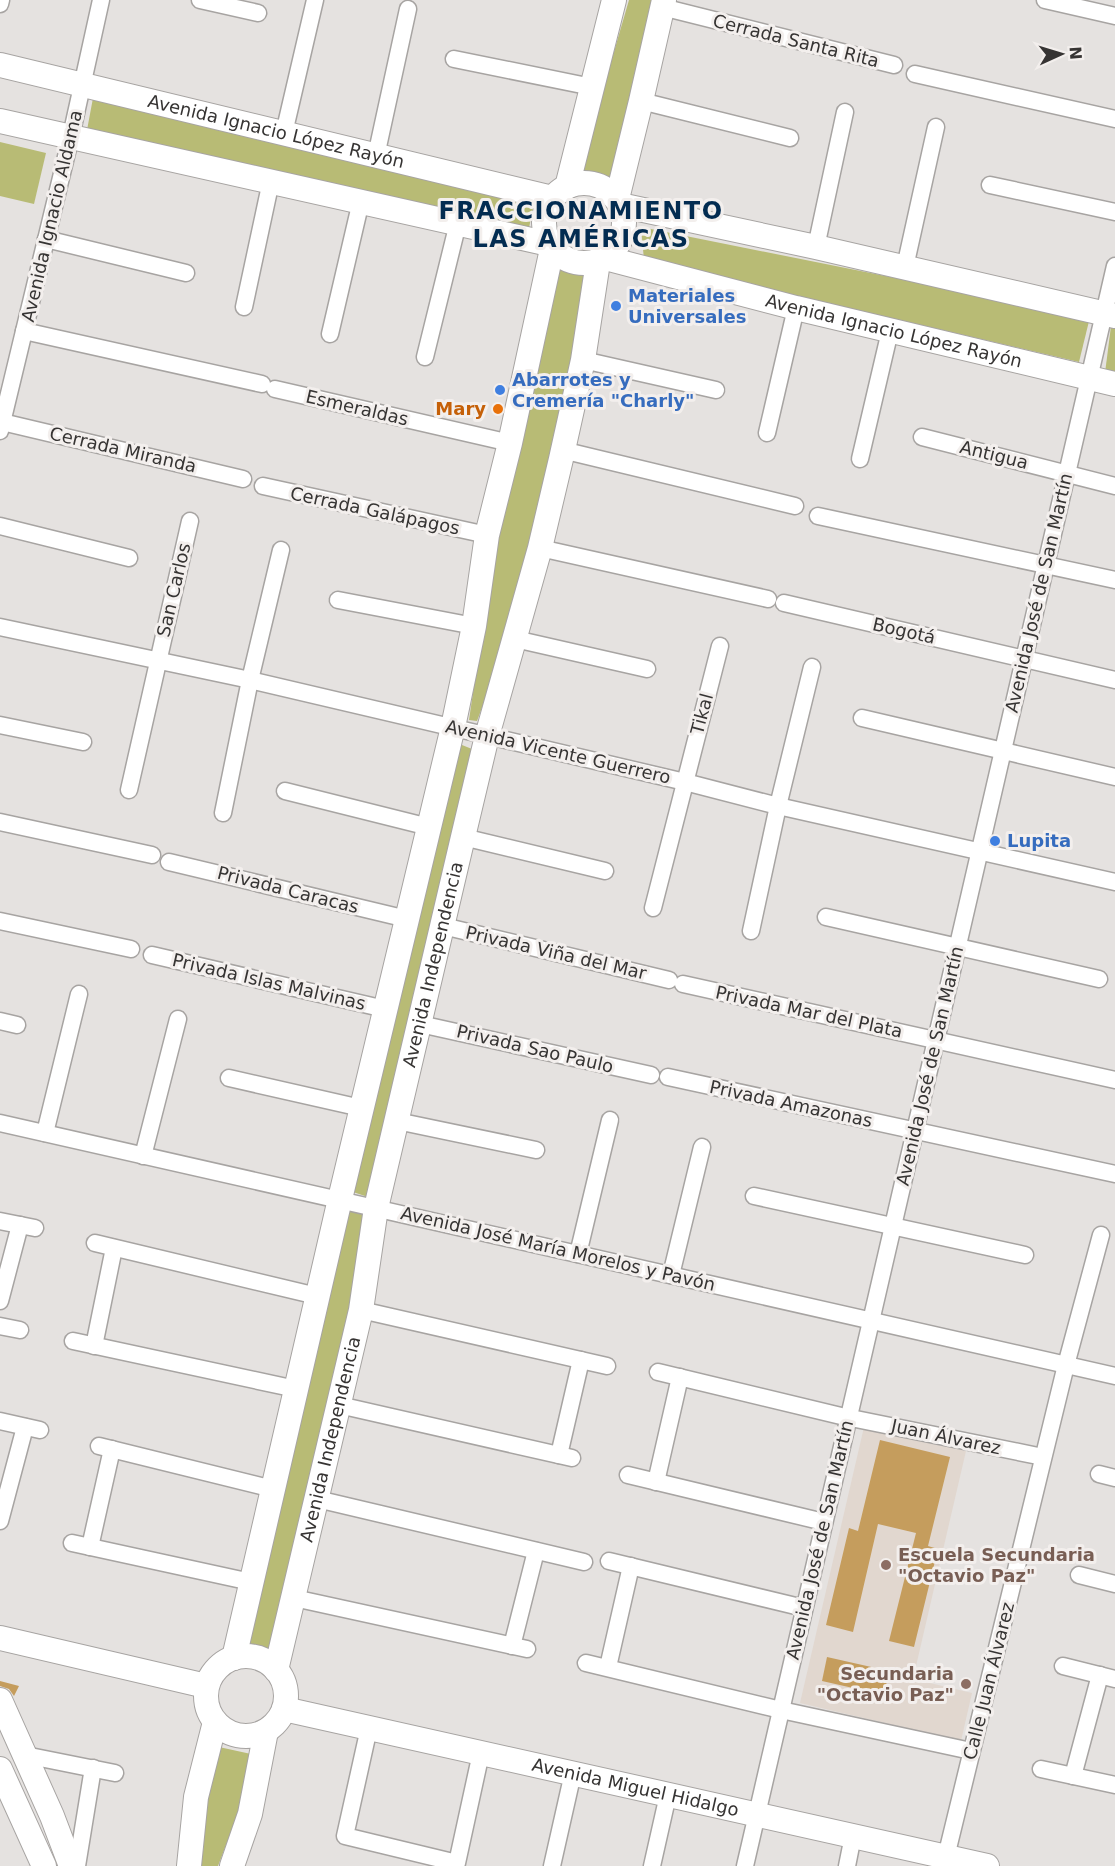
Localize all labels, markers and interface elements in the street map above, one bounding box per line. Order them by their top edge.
street label: Cerrada Santa Rita [711,10,881,71]
north arrow [1031,24,1091,84]
text: N [1066,46,1085,60]
street label: Avenida Ignacio López Rayón [146,90,407,172]
street label: Avenida Ignacio Aldama [17,108,86,324]
district label: FRACCIONAMIENTO LAS AMÉRICAS [438,197,724,253]
place label: Materiales Universales [628,285,746,327]
street label: Avenida Ignacio López Rayón [763,289,1024,372]
marker: Materiales Universales [609,299,623,313]
place label: Abarrotes y Cremería "Charly" [512,369,694,411]
marker: Abarrotes y Cremería "Charly" [493,383,507,397]
street label: Esmeraldas [304,386,410,430]
place label: Mary [435,398,486,419]
marker: Mary [491,402,505,416]
street label: Cerrada Miranda [48,422,199,477]
street label: Antigua [958,436,1030,473]
street label: Avenida José de San Martín [1001,471,1076,715]
street label: Cerrada Galápagos [288,482,462,539]
street label: San Carlos [152,541,195,639]
street label: Bogotá [871,613,938,648]
street label: Tikal [686,691,717,738]
street label: Avenida Vicente Guerrero [444,715,673,788]
place label: Lupita [1007,830,1071,851]
marker: Lupita [988,834,1002,848]
street label: Avenida Independencia [398,860,467,1069]
street label: Privada Caracas [215,862,361,917]
street label: Privada Viña del Mar [464,921,649,984]
street label: Avenida José de San Martín [892,944,967,1188]
street label: Privada Islas Malvinas [170,949,368,1014]
street label: Privada Mar del Plata [714,981,905,1042]
street label: Privada Sao Paulo [455,1020,616,1077]
street label: Privada Amazonas [708,1076,874,1131]
street label: Avenida José María Morelos y Pavón [399,1202,717,1295]
street label: Avenida Independencia [296,1334,364,1544]
street label: Juan Álvarez [888,1414,1003,1458]
street label: Avenida José de San Martín [782,1418,857,1662]
place label: Escuela Secundaria "Octavio Paz" [898,1544,1095,1586]
marker: Escuela Secundaria "Octavio Paz" [879,1558,893,1572]
street label: Calle Juan Álvarez [959,1600,1018,1762]
place label: Secundaria "Octavio Paz" [817,1663,954,1705]
marker: Secundaria "Octavio Paz" [959,1677,973,1691]
street label: Avenida Miguel Hidalgo [530,1754,741,1820]

